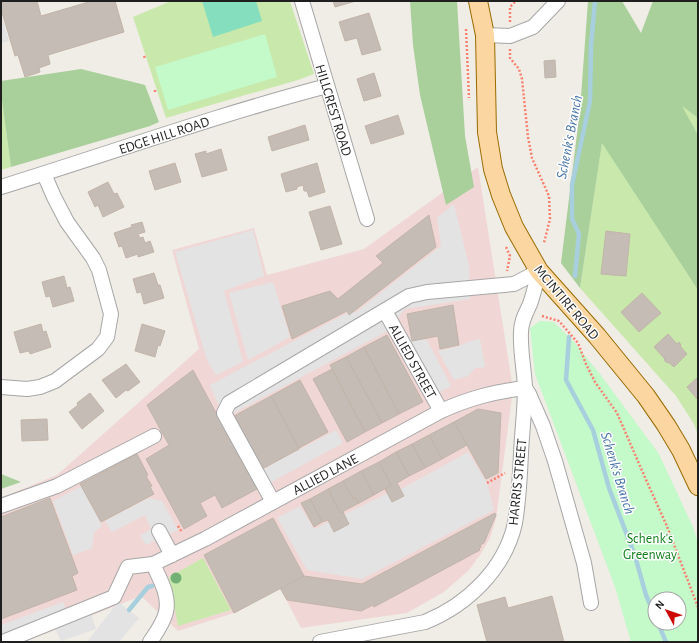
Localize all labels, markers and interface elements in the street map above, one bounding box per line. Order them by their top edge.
street label: HILLCREST ROAD [312,63,354,158]
water label: Schenk's Branch [554,94,585,180]
street label: EDGE HILL ROAD [117,115,211,157]
street label: MCINTIRE ROAD [531,263,601,343]
street label: ALLIED STREET [386,322,438,401]
water label: Schenk's Branch [598,430,637,516]
street label: HARRIS STREET [506,438,530,526]
street label: ALLIED LANE [290,452,361,498]
park label: Schenk's Greenway [623,532,677,562]
north arrow [647,591,687,631]
text: N [653,598,666,611]

